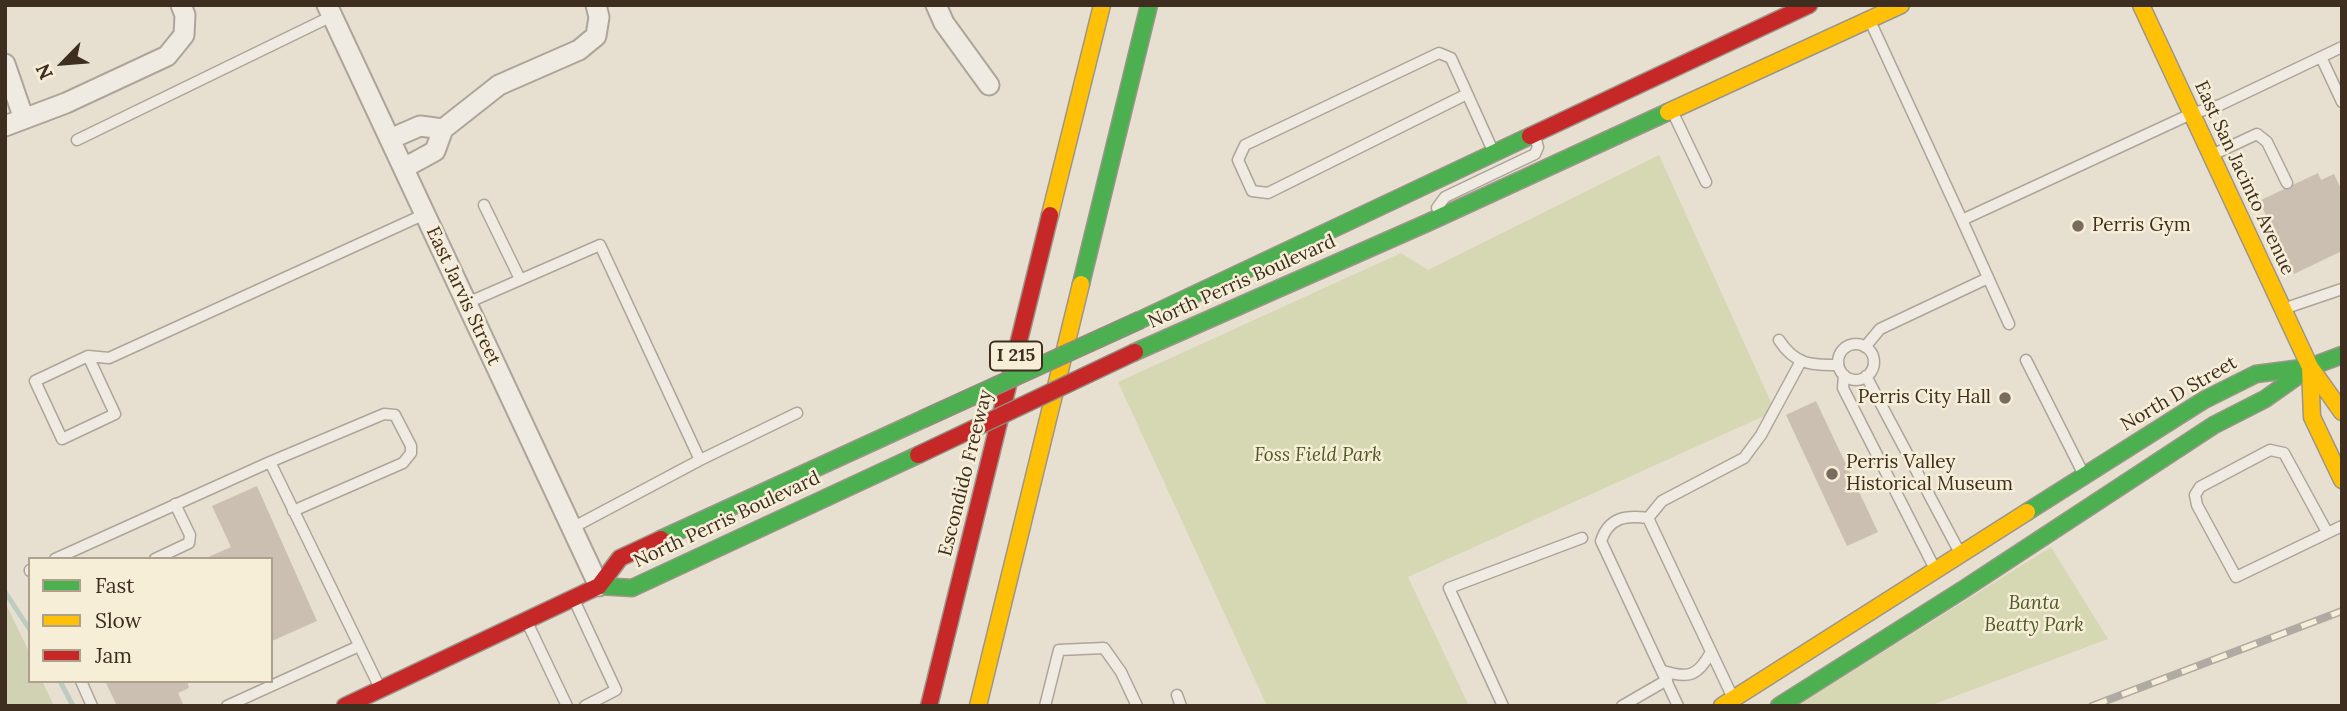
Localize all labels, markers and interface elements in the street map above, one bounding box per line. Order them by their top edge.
north arrow [28,28,98,98]
text: N [30,60,58,84]
street label: East San Jacinto Avenue [2189,77,2299,279]
place label: Perris Gym [2092,215,2191,237]
marker: Perris Gym [2070,218,2086,234]
street label: East Jarvis Street [421,223,505,369]
street label: North Perris Boulevard [1145,230,1339,334]
road number: I 215 [990,342,1042,370]
street label: North D Street [2117,351,2241,437]
street label: Escondido Freeway [934,387,998,559]
place label: Perris City Hall [1858,387,1991,409]
marker: Perris City Hall [1997,390,2013,406]
park label: Foss Field Park [1254,445,1382,467]
place label: Perris Valley Historical Museum [1846,452,2013,496]
marker: Perris Valley Historical Museum [1824,466,1840,482]
street label: North Perris Boulevard [630,467,824,573]
legend [28,557,273,683]
text: Fast [95,572,134,599]
park label: Banta Beatty Park [1984,593,2084,637]
text: Slow [95,607,142,634]
text: Jam [95,642,132,669]

